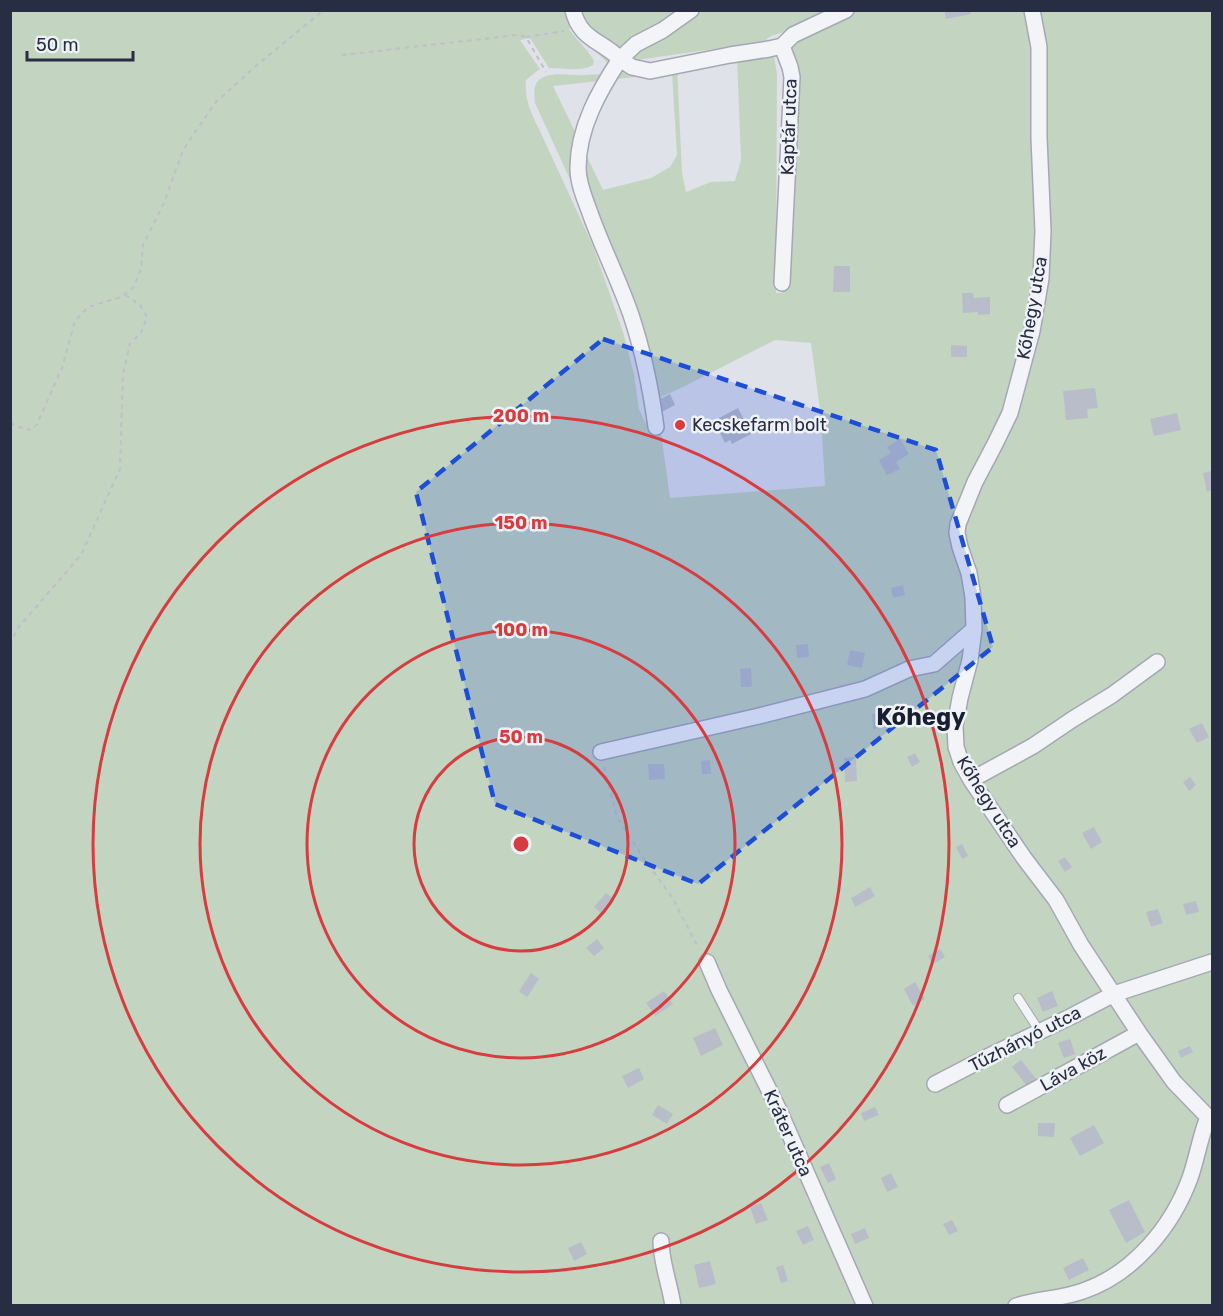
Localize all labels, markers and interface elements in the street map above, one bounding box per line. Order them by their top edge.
scale bar [27,24,134,62]
text: 50 m [36,34,79,56]
street label: Kaptár utca [776,78,802,176]
street label: Kőhegy utca [1012,255,1052,361]
text: 200 m [493,405,549,427]
place label: Kecskefarm bolt [692,414,827,436]
marker: Kecskefarm bolt [673,418,687,432]
text: 150 m [494,512,548,534]
text: 100 m [494,619,548,641]
district label: Kőhegy [876,703,966,731]
text: 50 m [499,726,543,748]
street label: Kőhegy utca [952,752,1026,852]
centre of rings [511,834,531,854]
street label: Tűzhányó utca [965,1001,1085,1077]
street label: Láva köz [1036,1042,1110,1096]
street label: Kráter utca [759,1086,817,1180]

